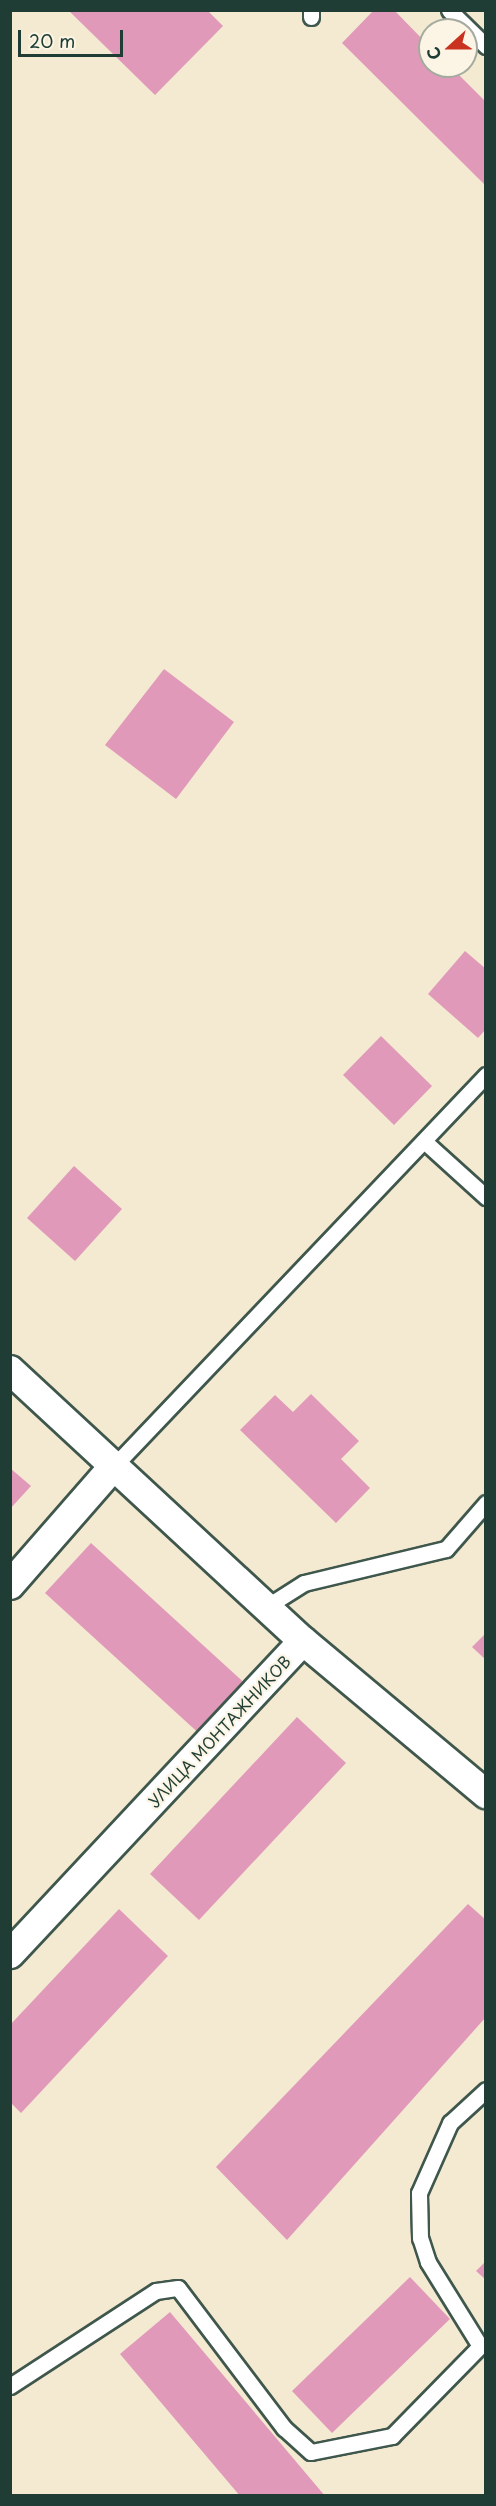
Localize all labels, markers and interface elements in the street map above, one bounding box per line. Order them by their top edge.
scale bar [21,18,126,56]
north arrow [418,18,478,78]
text: 20 m [29,27,75,54]
text: С [420,44,446,64]
street label: УЛИЦА МОНТАЖНИКОВ [143,1651,295,1811]

